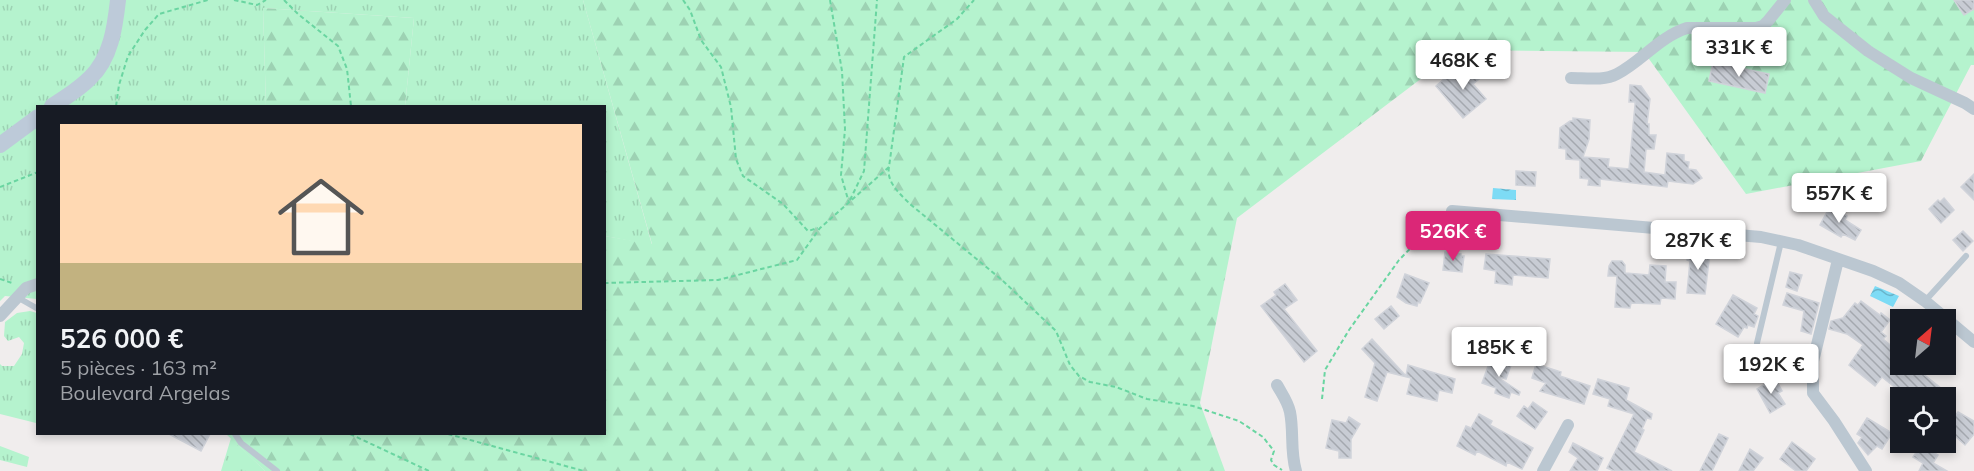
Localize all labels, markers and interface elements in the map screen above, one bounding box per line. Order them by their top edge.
pin: 331K € [1690,27,1788,78]
text: 331K € [1706,34,1772,59]
pin: 468K € [1414,40,1512,91]
text: 468K € [1430,47,1496,72]
icon: home [267,163,375,271]
pin: 557K € [1790,173,1888,224]
text: 557K € [1806,180,1872,205]
pin: 526K € [1404,211,1502,262]
text: 526K € [1420,218,1486,243]
pin: 287K € [1649,220,1747,271]
text: 287K € [1665,227,1731,252]
north arrow [1890,309,1956,375]
map controls [1890,309,1956,453]
text: 526 000 € [60,322,183,355]
pin: 185K € [1450,327,1548,378]
text: 185K € [1466,334,1532,359]
pin: 192K € [1722,344,1820,395]
text: 192K € [1738,351,1804,376]
text: 5 pièces · 163 m² [60,355,217,380]
text: Boulevard Argelas [60,380,230,405]
button: locate [1890,387,1956,453]

